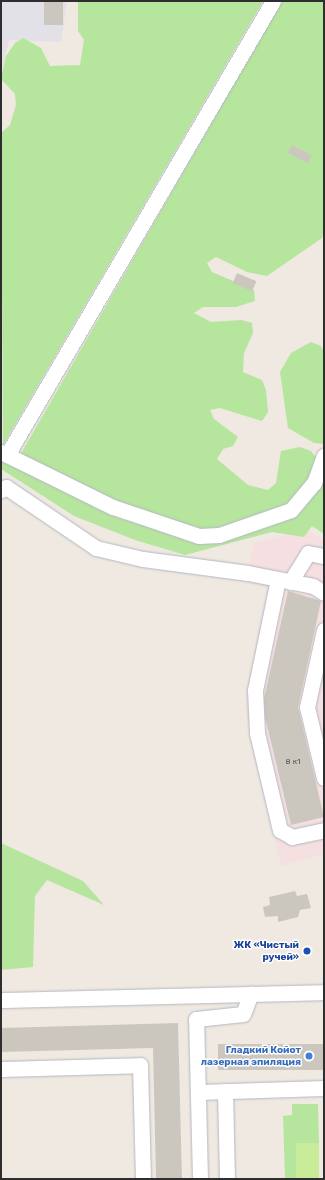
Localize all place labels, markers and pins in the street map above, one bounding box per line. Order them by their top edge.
place label: ЖК «Чистый ручей» [234,939,299,962]
marker: ЖК «Чистый ручей» [302,946,312,956]
place label: Гладкий Койот лазерная эпиляция [201,1044,301,1068]
marker: Гладкий Койот лазерная эпиляция [304,1051,314,1061]

